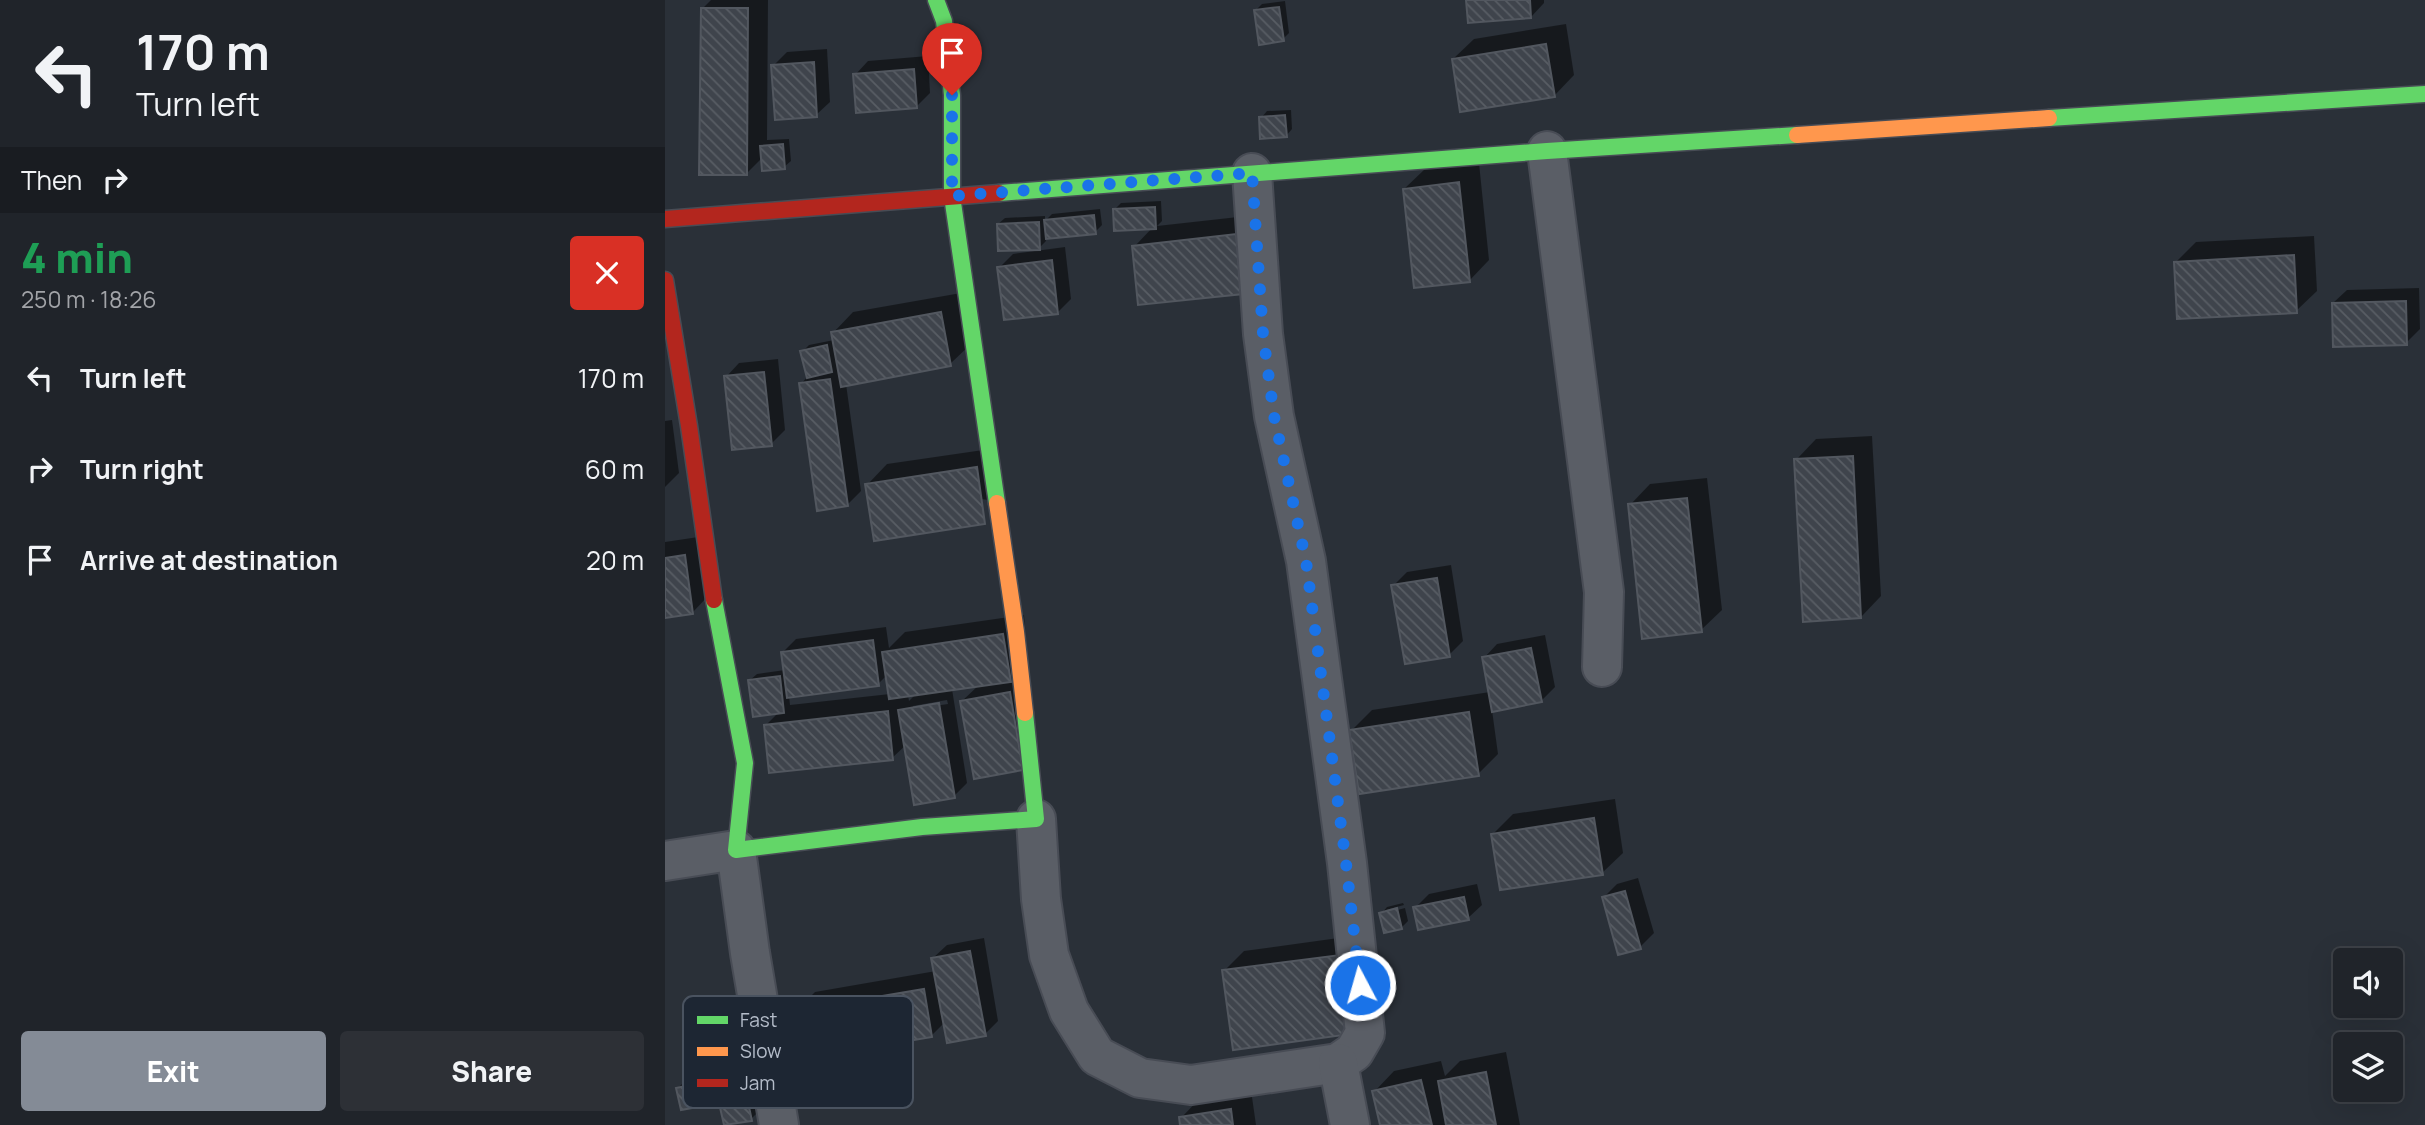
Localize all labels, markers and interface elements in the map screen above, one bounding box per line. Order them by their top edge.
text: 170 m [136,18,270,85]
pin [922,23,982,95]
icon: left [21,28,112,119]
icon: arrive [933,34,971,72]
text: Turn left [136,82,260,126]
icon: right [96,161,134,199]
text: Then [21,162,82,198]
text: 4 min [21,228,133,286]
button: close [570,236,644,310]
text: 250 m · 18:26 [21,283,157,315]
icon: left [21,359,59,397]
text: Turn left [80,360,187,396]
text: 170 m [578,360,644,396]
icon: right [21,450,59,488]
text: Turn right [80,451,204,487]
text: 60 m [585,451,644,487]
icon: arrive [21,541,59,579]
text: Arrive at destination [80,542,338,578]
text: 20 m [586,542,644,578]
position arrow [1323,948,1397,1022]
map controls [2333,948,2403,1102]
button: sound [2333,948,2403,1018]
legend [683,996,913,1108]
text: Fast [740,1007,777,1033]
button: Exit [21,1031,326,1111]
button: Share [340,1031,644,1111]
button: layers [2333,1032,2403,1102]
text: Slow [740,1038,782,1064]
text: Jam [740,1070,775,1096]

